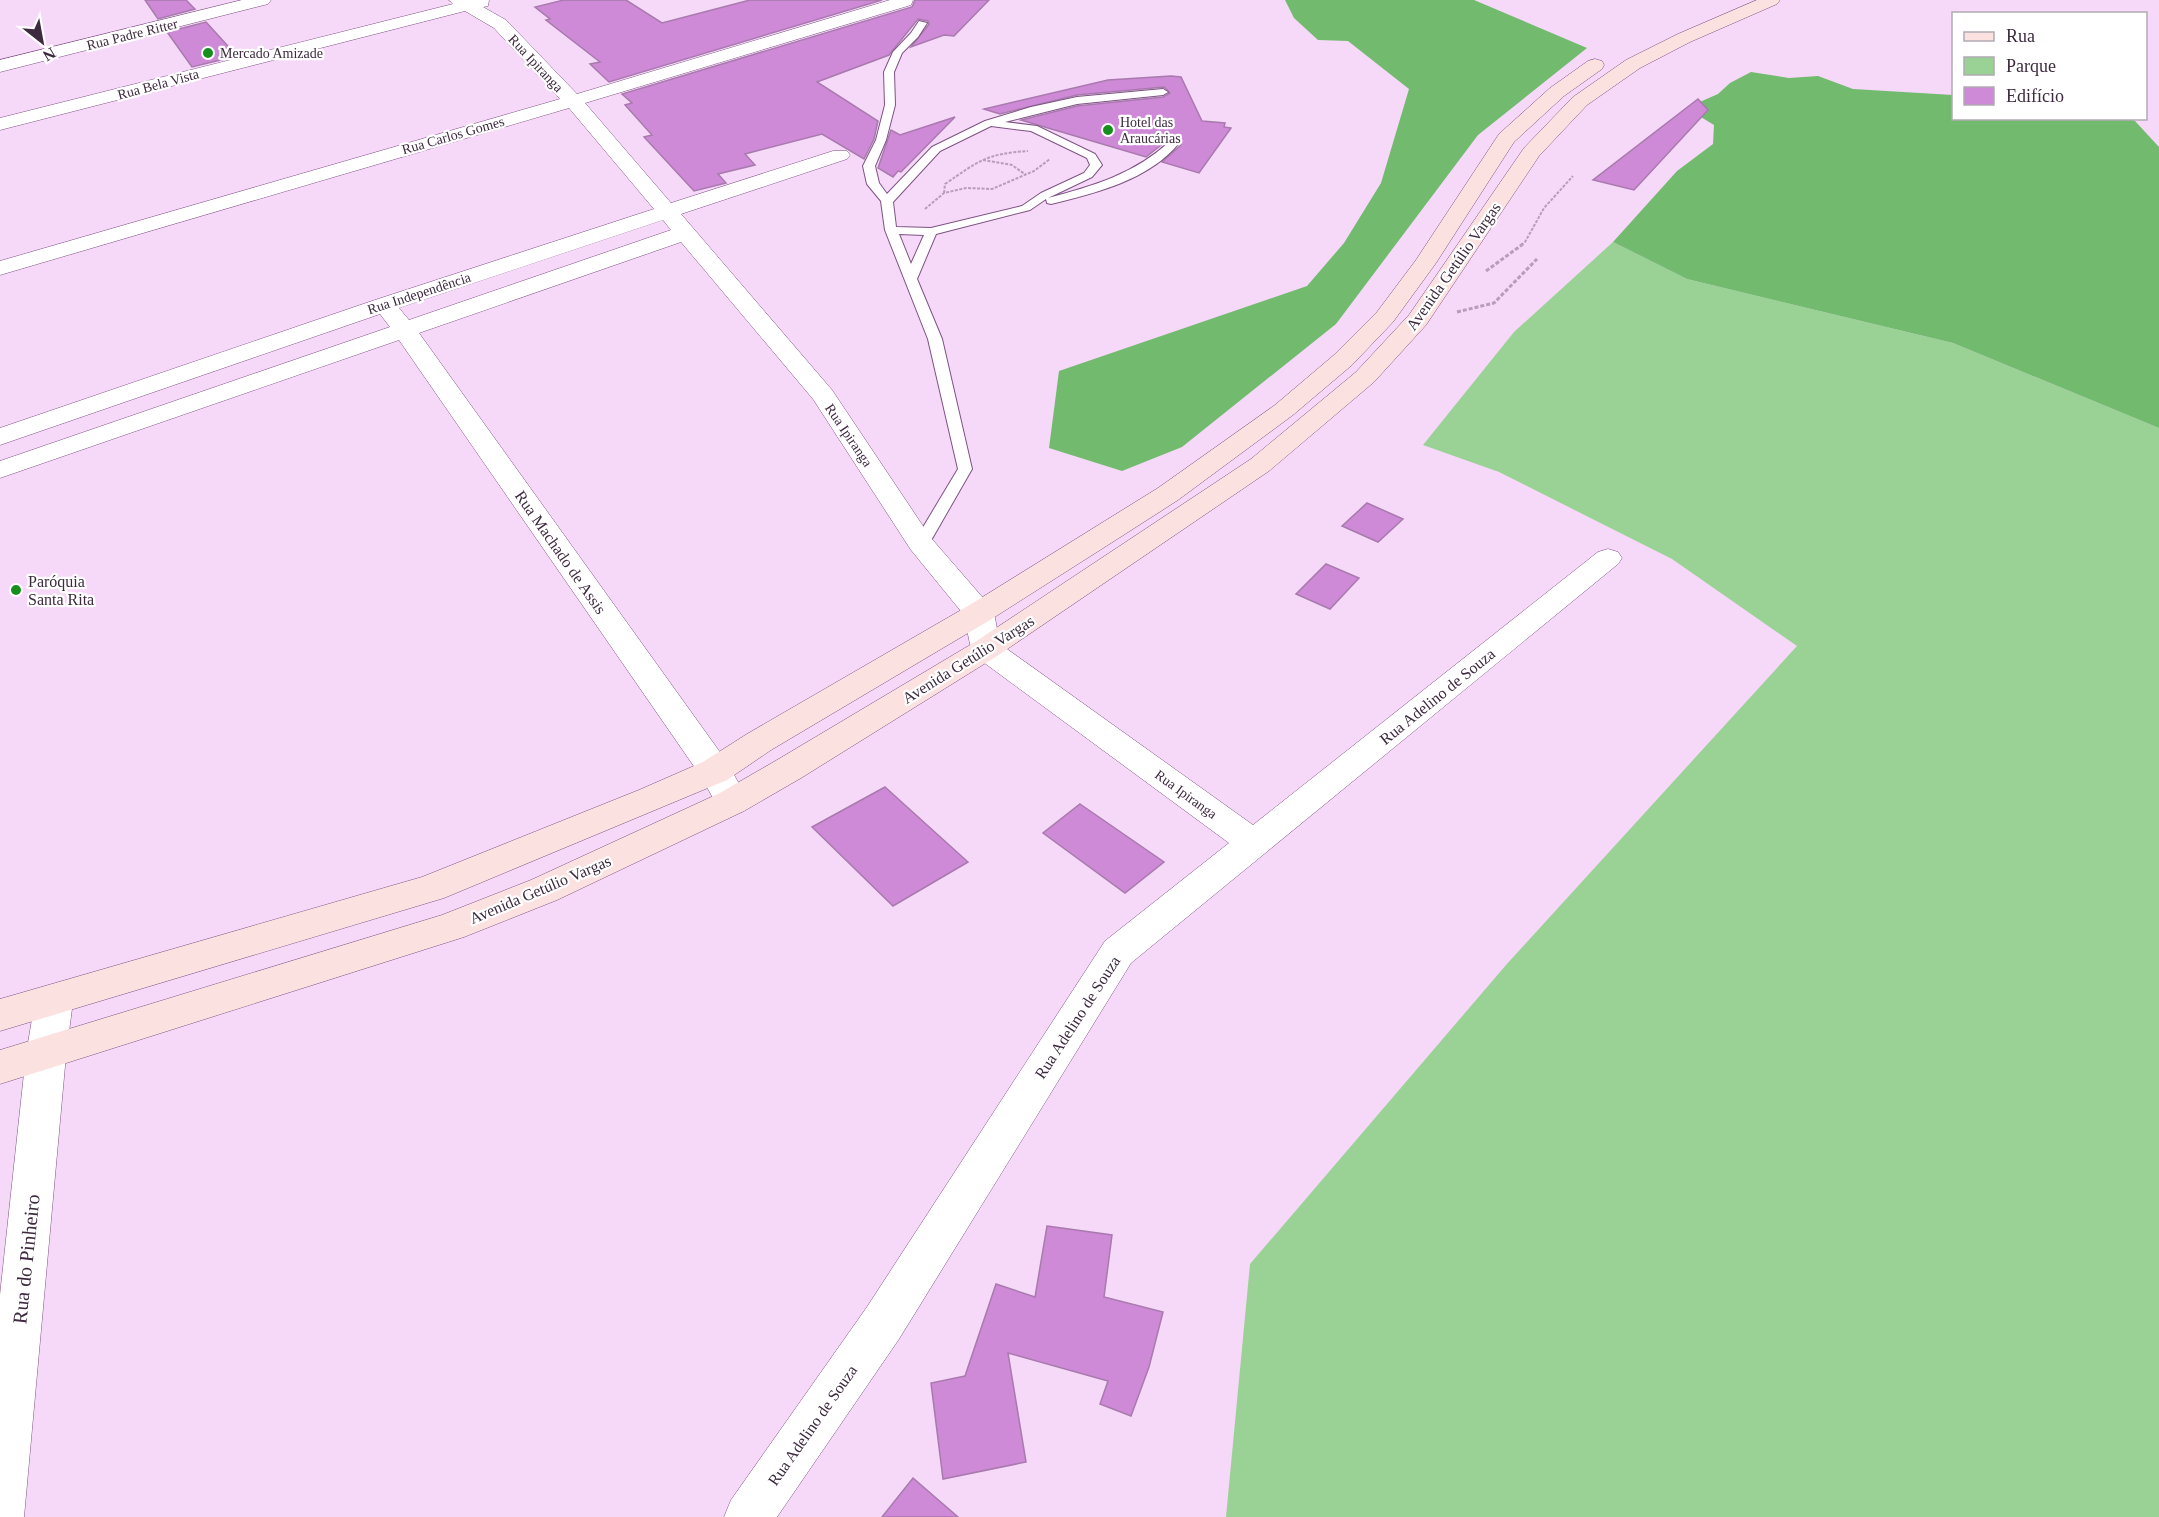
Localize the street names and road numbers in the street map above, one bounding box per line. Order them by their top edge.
street label: Rua Padre Ritter [85,16,180,53]
street label: Rua Ipiranga [505,32,566,96]
street label: Rua Bela Vista [116,66,201,103]
street label: Rua Carlos Gomes [400,114,506,157]
street label: Avenida Getúlio Vargas [1403,199,1505,334]
street label: Rua Independência [366,269,473,317]
street label: Rua Ipiranga [822,401,876,470]
street label: Rua Machado de Assis [512,488,609,617]
street label: Avenida Getúlio Vargas [899,612,1038,708]
street label: Rua Adelino de Souza [1377,645,1498,748]
street label: Rua Ipiranga [1152,767,1220,822]
street label: Avenida Getúlio Vargas [467,852,614,928]
street label: Rua Adelino de Souza [1031,953,1123,1082]
street label: Rua do Pinheiro [8,1193,44,1325]
street label: Rua Adelino de Souza [765,1362,860,1489]

